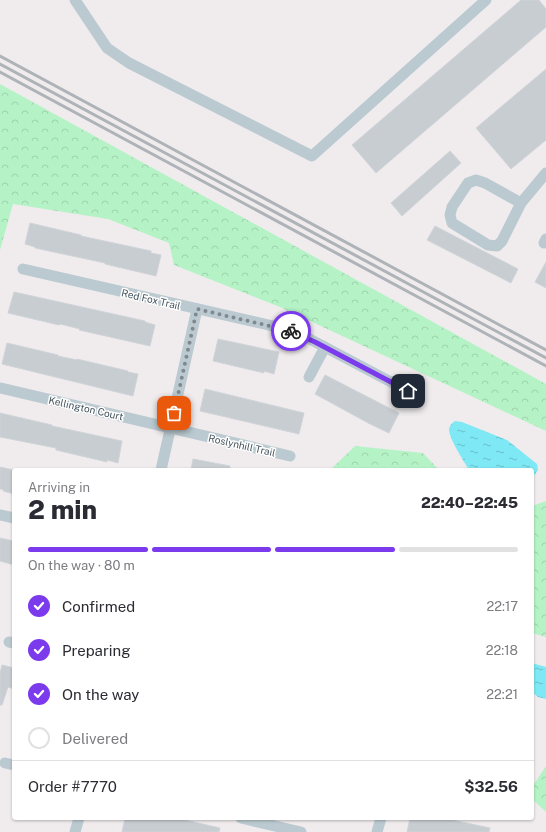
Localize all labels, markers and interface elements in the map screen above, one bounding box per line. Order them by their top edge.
street label: Red Fox Trail [120,286,182,312]
courier [271,311,311,351]
icon: bike [280,320,302,342]
pin [391,374,425,408]
icon: home [397,380,419,402]
street label: Kellington Court [47,394,125,422]
pin [157,396,191,430]
icon: bag [163,402,185,424]
street label: Roslynhill Trail [207,431,277,459]
text: Arriving in [28,480,90,495]
text: 2 min [28,494,97,525]
text: 22:40–22:45 [421,494,518,511]
text: On the way · 80 m [28,558,135,573]
icon: check [28,595,50,617]
text: Confirmed [62,598,135,615]
text: 22:17 [486,599,518,614]
icon: check [28,639,50,661]
text: Preparing [62,642,131,659]
text: 22:18 [486,643,518,658]
icon: check [28,683,50,705]
text: On the way [62,686,139,703]
text: 22:21 [486,687,518,702]
text: Delivered [62,730,128,747]
text: Order #7770 [28,778,117,795]
text: $32.56 [464,778,518,795]

